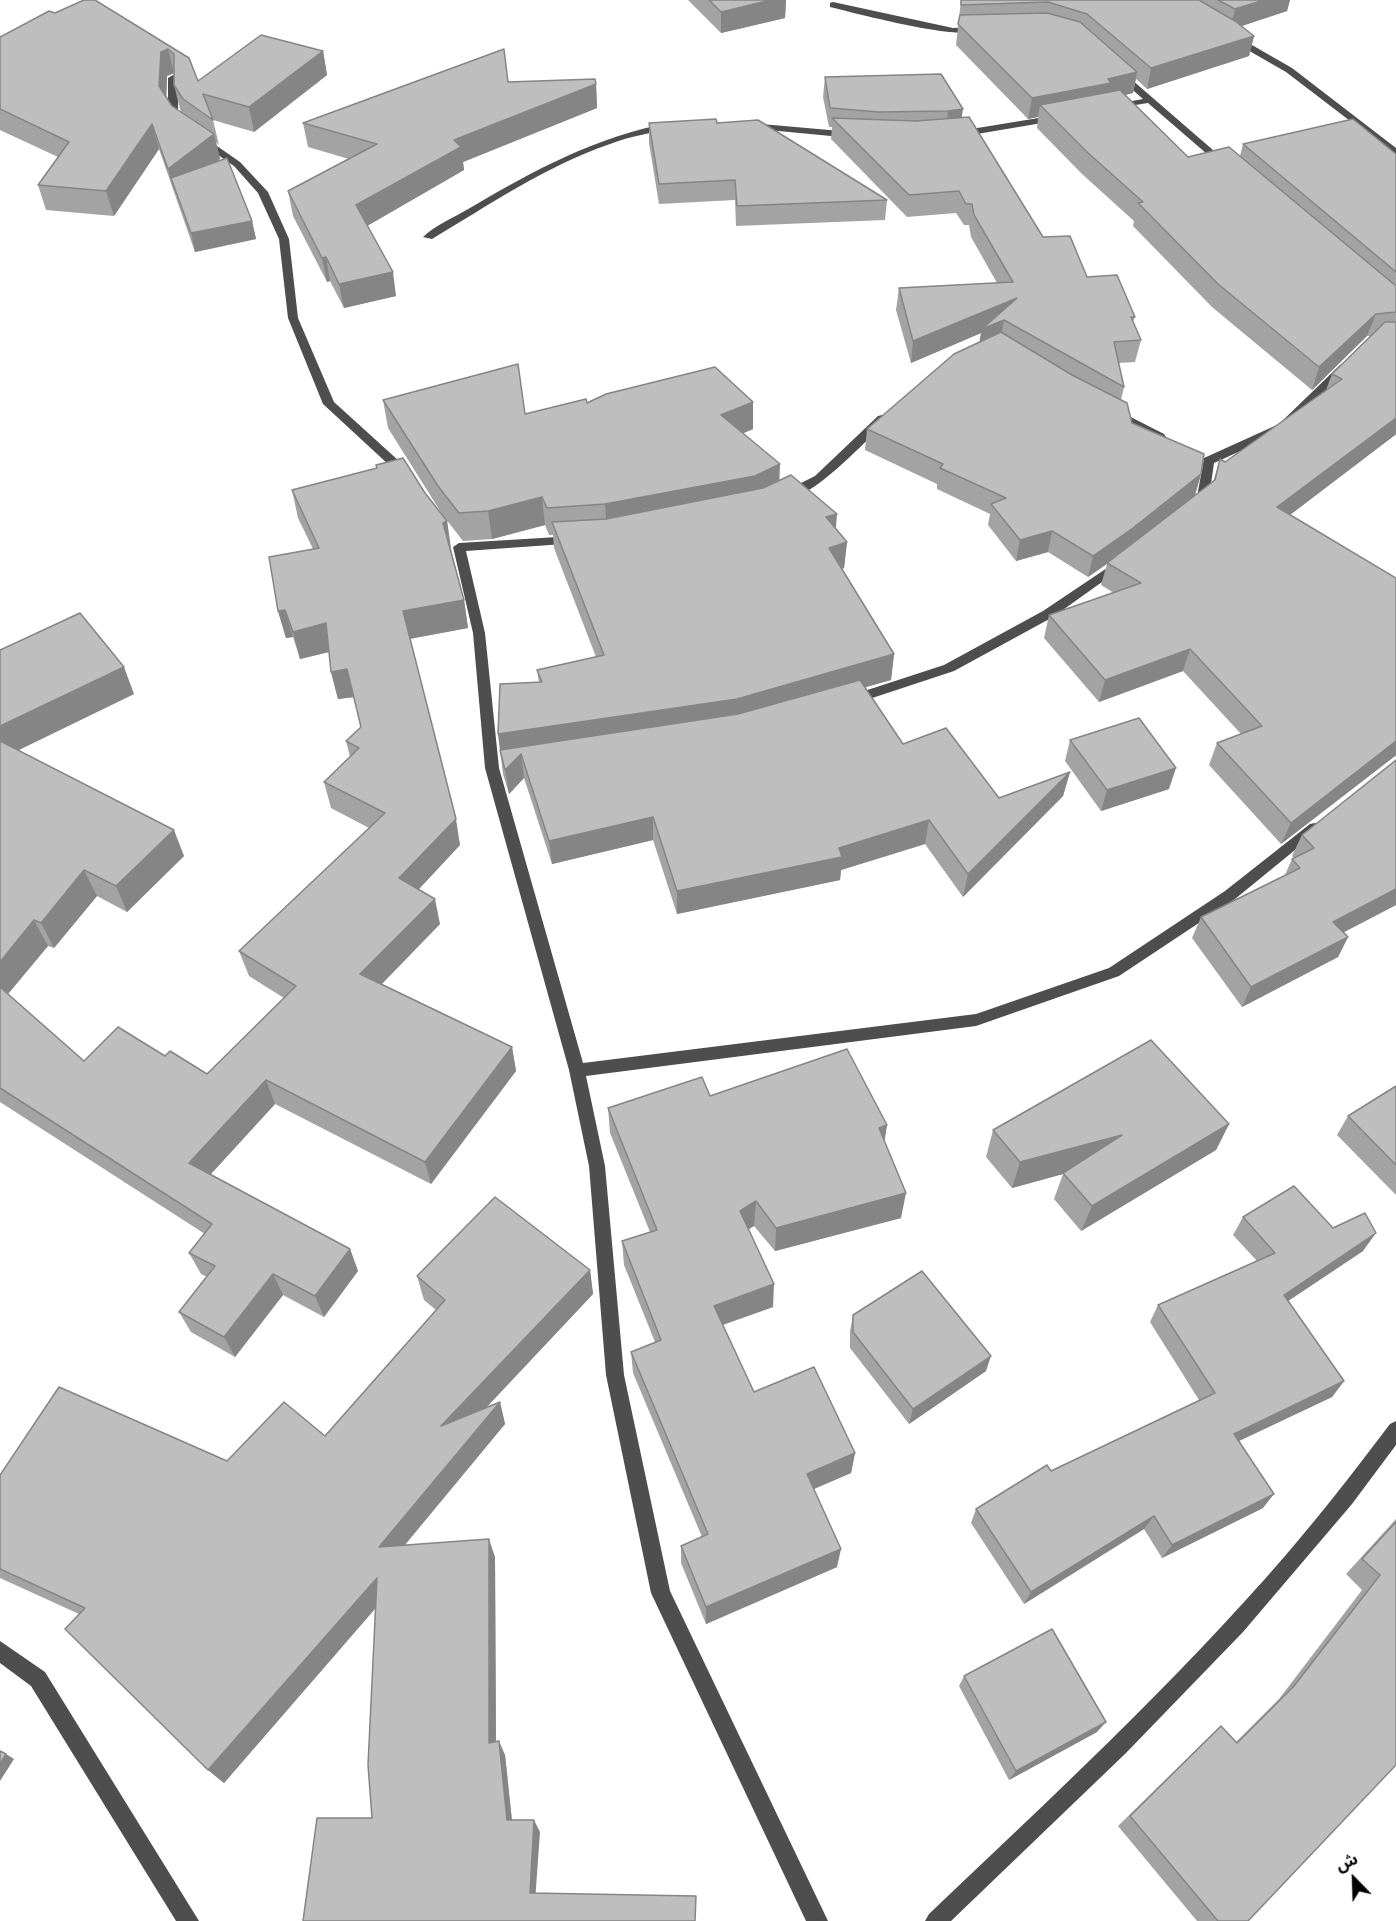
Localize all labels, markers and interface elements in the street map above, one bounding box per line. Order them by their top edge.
text: ش [1333,1848,1361,1877]
north arrow [1324,1849,1384,1909]

